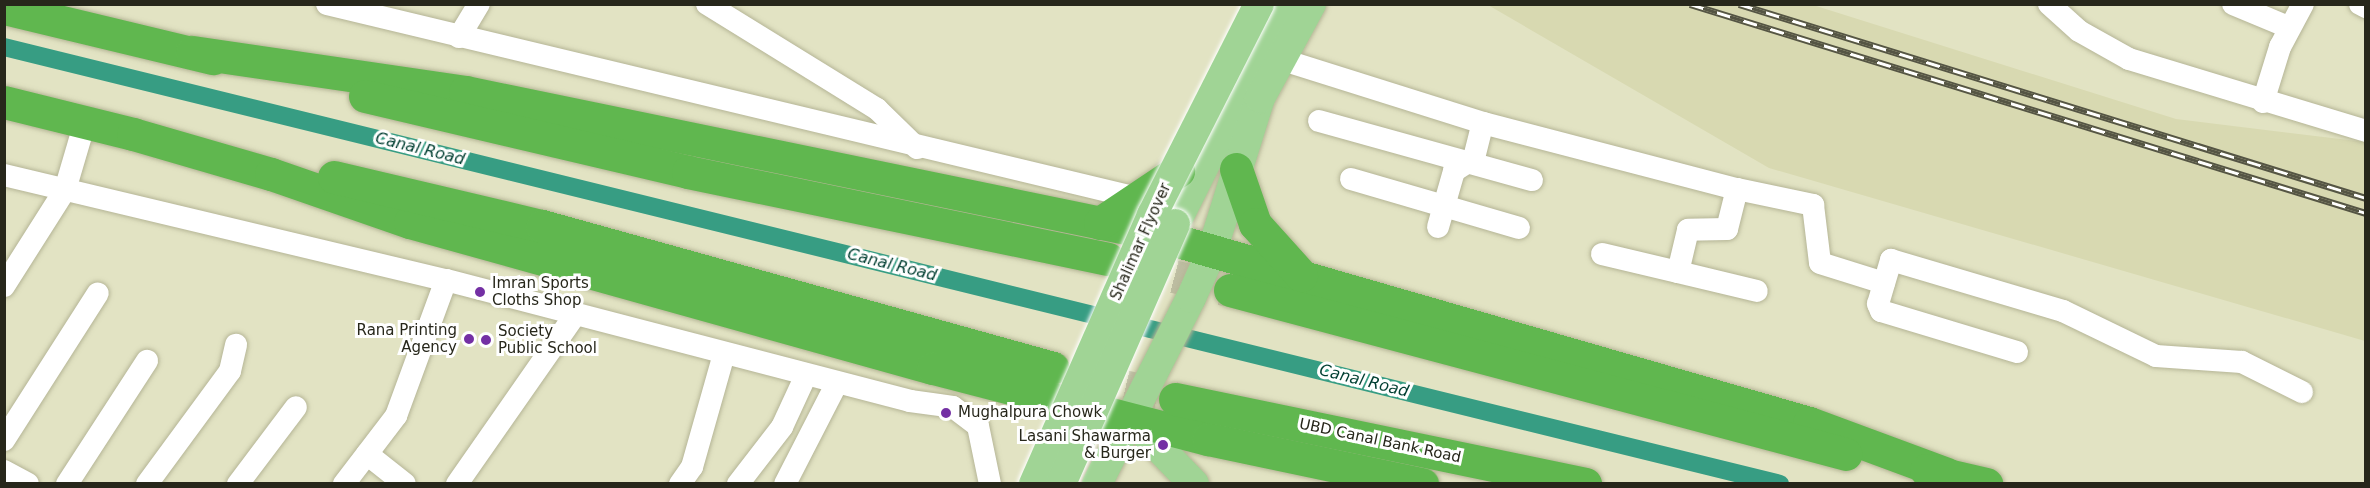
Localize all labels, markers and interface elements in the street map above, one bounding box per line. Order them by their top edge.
water label: Canal Road [373,129,467,169]
street label: Shalimar Flyover [1107,181,1175,303]
water label: Canal Road [845,245,939,285]
place label: Imran Sports Cloths Shop [492,274,589,309]
marker: Imran Sports Cloths Shop [473,285,487,299]
place label: Rana Printing Agency [357,321,457,356]
place label: Society Public School [498,322,597,357]
marker: Rana Printing Agency [462,332,476,346]
marker: Society Public School [479,333,493,347]
water label: Canal Road [1317,361,1411,401]
place label: Mughalpura Chowk [958,404,1102,422]
marker: Mughalpura Chowk [939,406,953,420]
street label: UBD Canal Bank Road [1297,415,1463,467]
place label: Lasani Shawarma & Burger [1019,427,1151,462]
marker: Lasani Shawarma & Burger [1156,438,1170,452]

